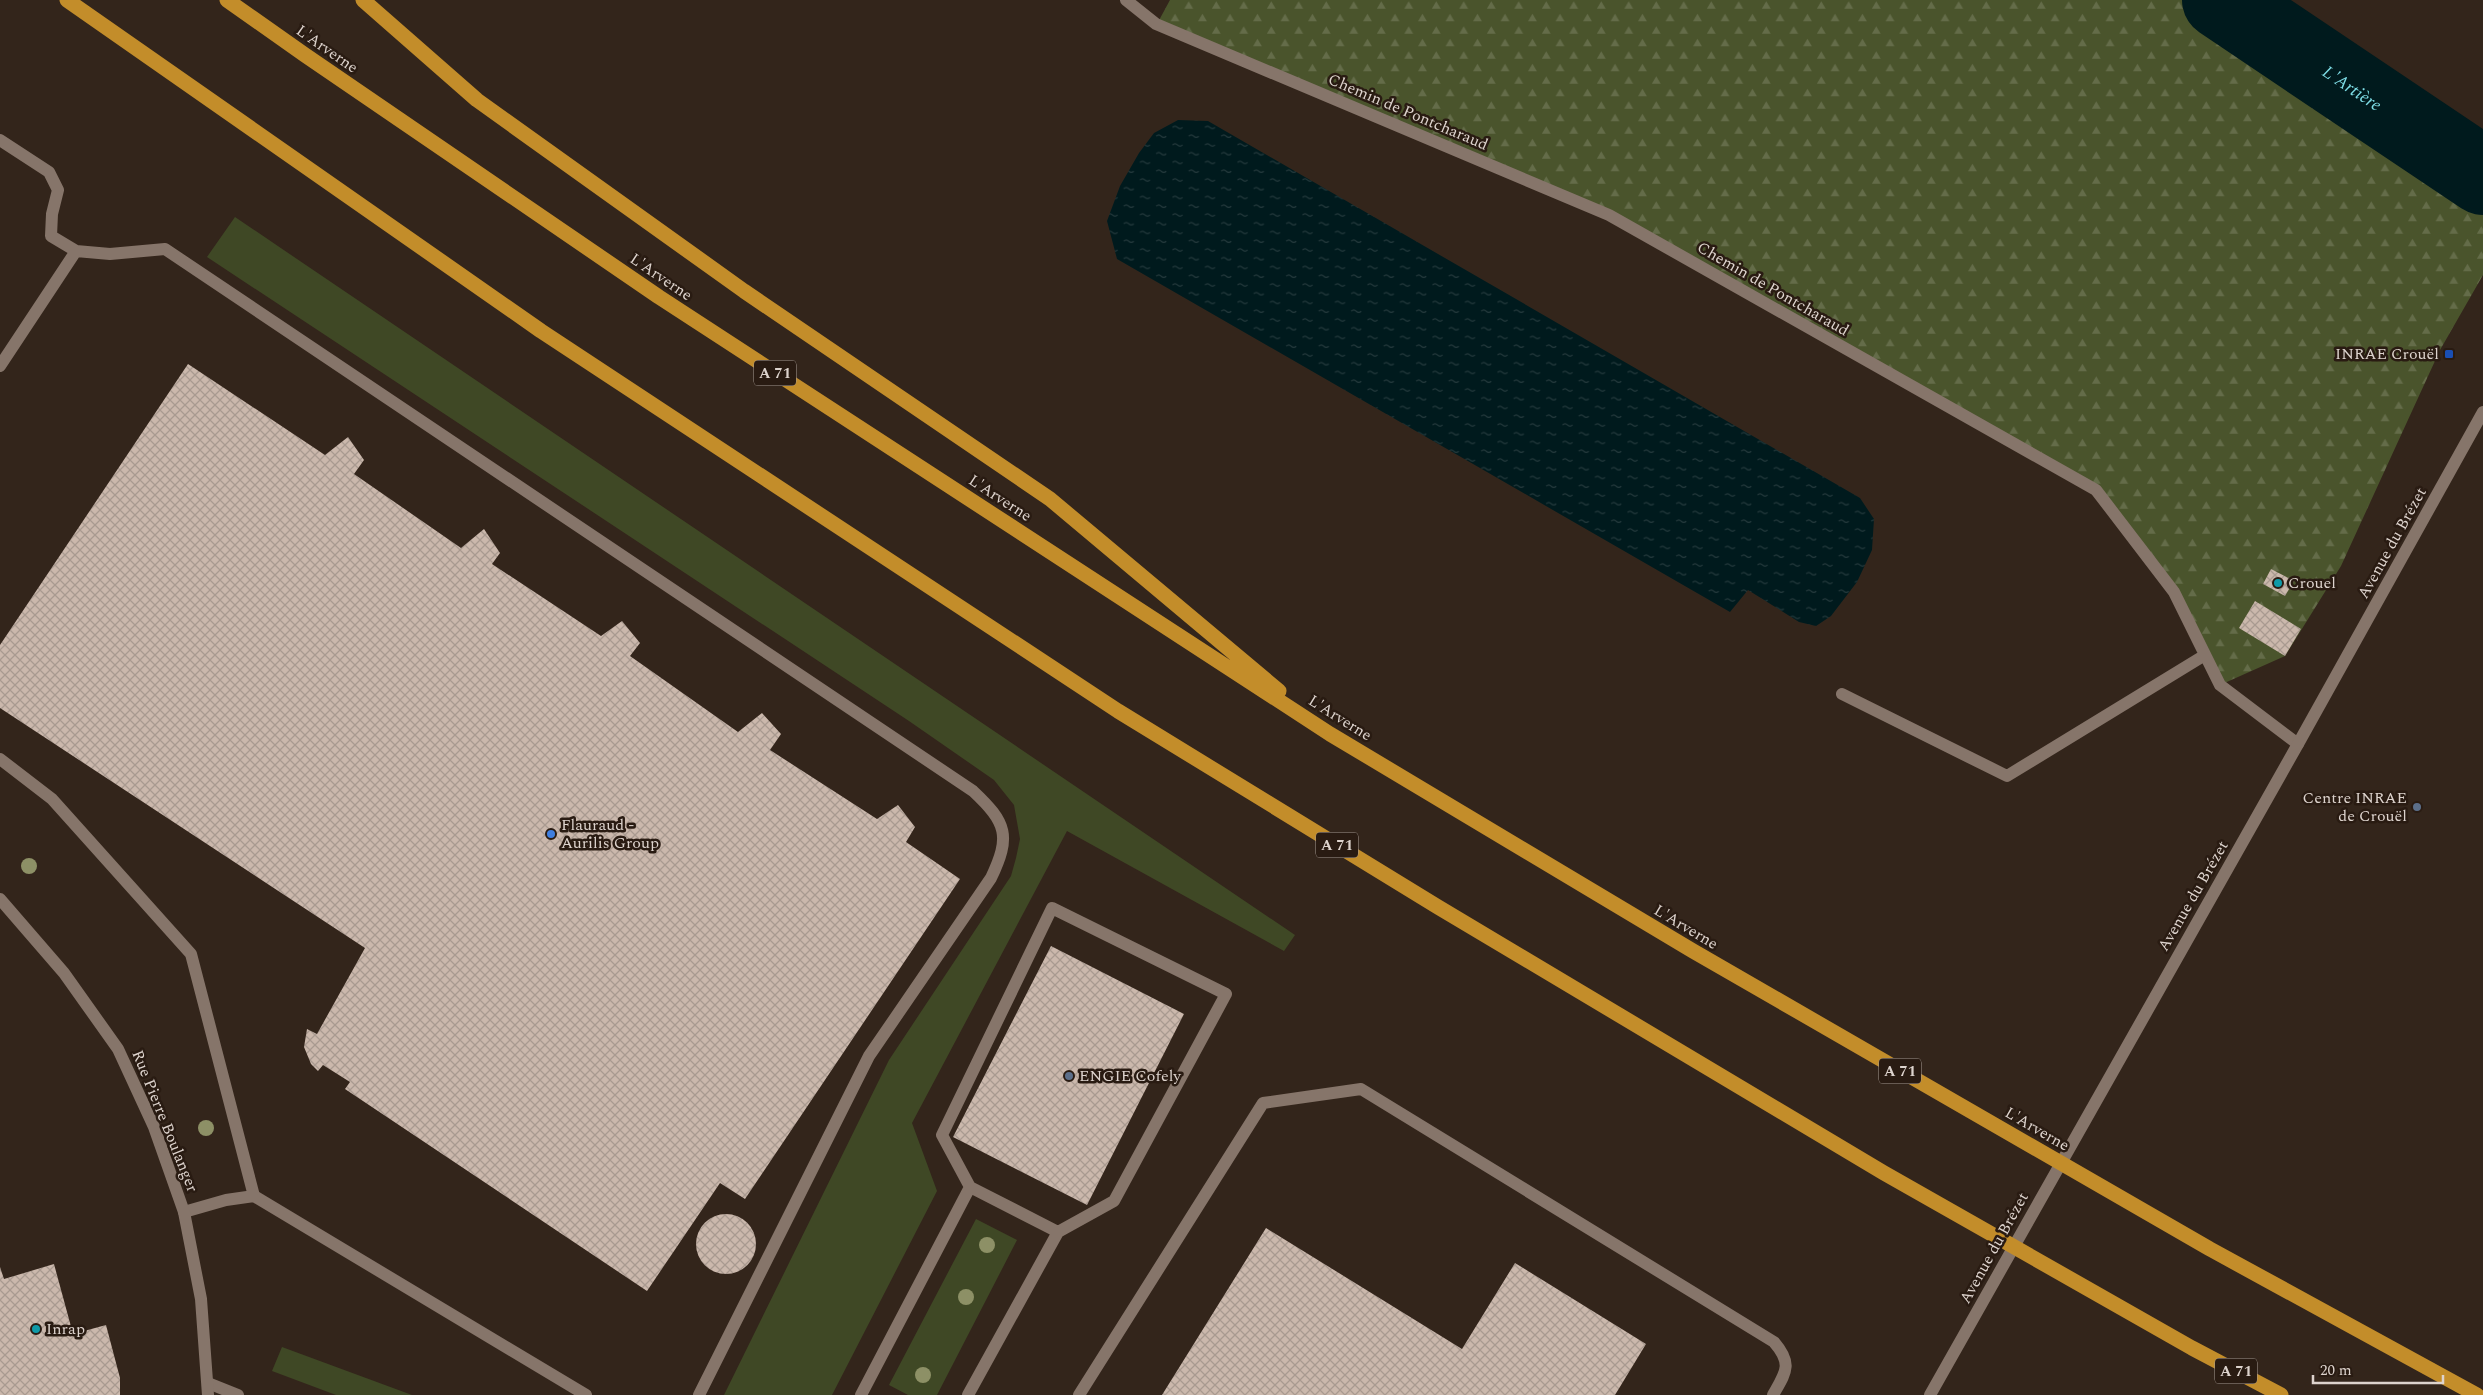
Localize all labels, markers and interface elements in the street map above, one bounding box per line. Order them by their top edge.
street label: L'Arverne [291,19,363,79]
water label: L'Artière [2317,58,2387,118]
street label: Chemin de Pontcharaud [1324,67,1492,157]
street label: Chemin de Pontcharaud [1693,236,1853,342]
street label: L'Arverne [625,247,697,307]
place label: INRAE Crouël [2335,342,2439,366]
marker: INRAE Crouël [2443,348,2455,360]
road number: A 71 [754,360,796,386]
street label: L'Arverne [964,469,1036,527]
street label: Avenue du Brézet [2351,483,2433,603]
place label: Crouel [2288,571,2336,595]
marker: Crouel [2272,577,2284,589]
street label: L'Arverne [1303,689,1377,747]
place label: Centre INRAE de Crouël [2303,786,2407,828]
marker: Centre INRAE de Crouël [2411,801,2423,813]
place label: Flauraud - Aurilis Group [561,813,659,855]
marker: Flauraud - Aurilis Group [545,828,557,840]
road number: A 71 [1316,832,1358,858]
street label: Avenue du Brézet [2152,836,2235,956]
street label: L'Arverne [1649,898,1723,956]
street label: Rue Pierre Boulanger [126,1046,204,1196]
road number: A 71 [1879,1058,1921,1084]
place label: ENGIE Cofely [1079,1064,1182,1088]
marker: ENGIE Cofely [1063,1070,1075,1082]
street label: L'Arverne [2000,1101,2074,1157]
street label: Avenue du Brézet [1953,1188,2035,1308]
place label: Inrap [46,1317,85,1341]
marker: Inrap [30,1323,42,1335]
scale bar [2313,1352,2443,1384]
road number: A 71 [2215,1358,2257,1384]
text: 20 m [2320,1359,2352,1382]

